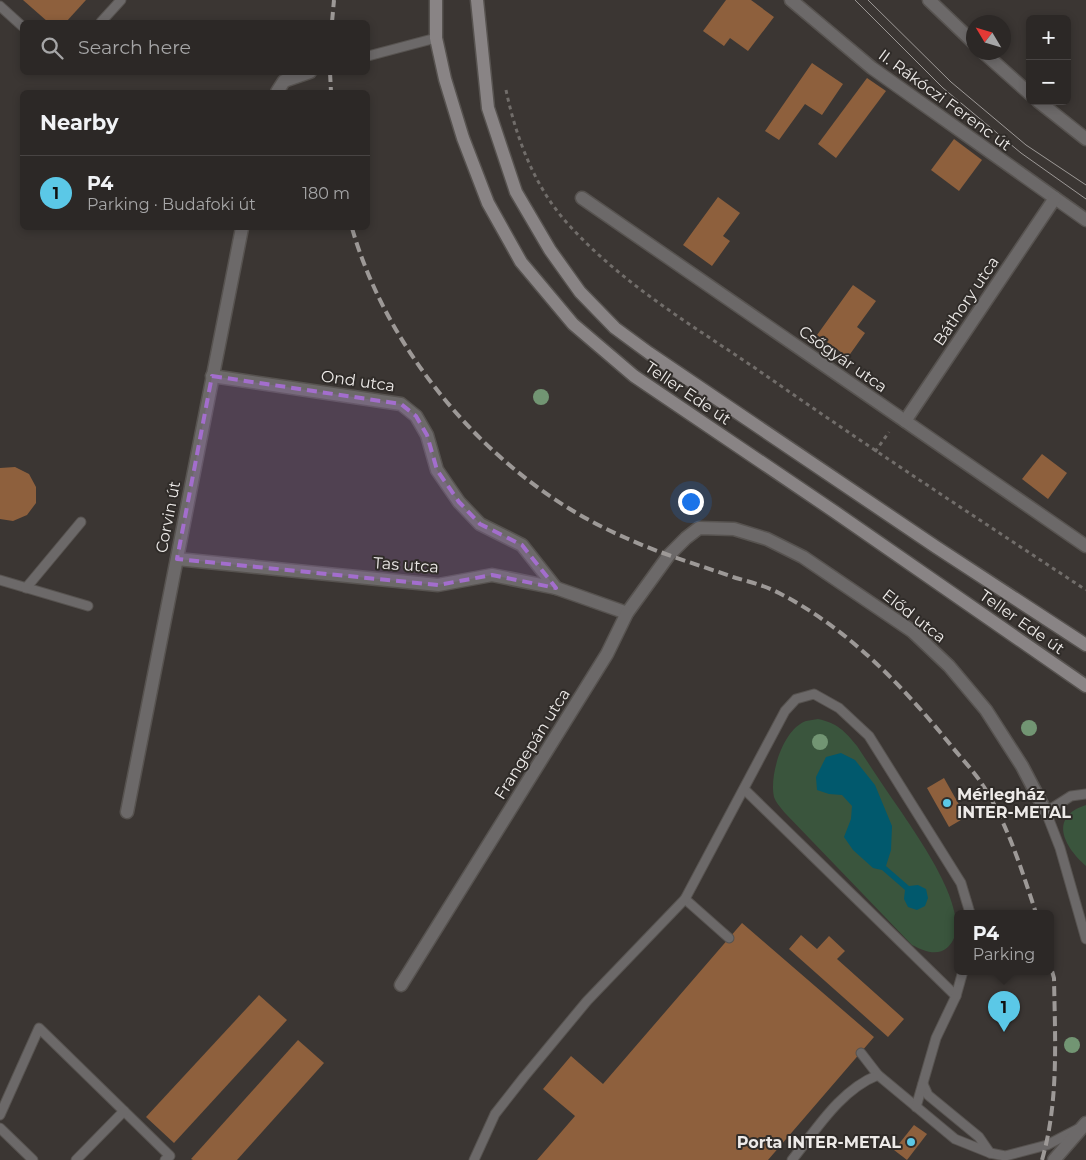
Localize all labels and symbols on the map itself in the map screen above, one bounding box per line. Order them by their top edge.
north arrow [966,15,1011,60]
street label: II. Rákóczi Ferenc út [875,45,1016,155]
street label: Báthory utca [929,253,1003,349]
street label: Csőgyár utca [795,322,891,396]
street label: Teller Ede út [641,357,735,429]
street label: Ond utca [320,366,396,396]
street label: Corvin út [152,479,184,555]
your location [678,489,704,515]
street label: Tas utca [373,553,439,577]
street label: Előd utca [878,585,950,647]
street label: Teller Ede út [976,586,1069,659]
street label: Frangepán utca [490,685,574,803]
place label: Mérlegház INTER-METAL [957,785,1071,822]
marker: Mérlegház INTER-METAL [941,797,953,809]
pin: 1 [988,991,1020,1032]
place label: Porta INTER-METAL [737,1133,901,1152]
marker: Porta INTER-METAL [905,1136,917,1148]

